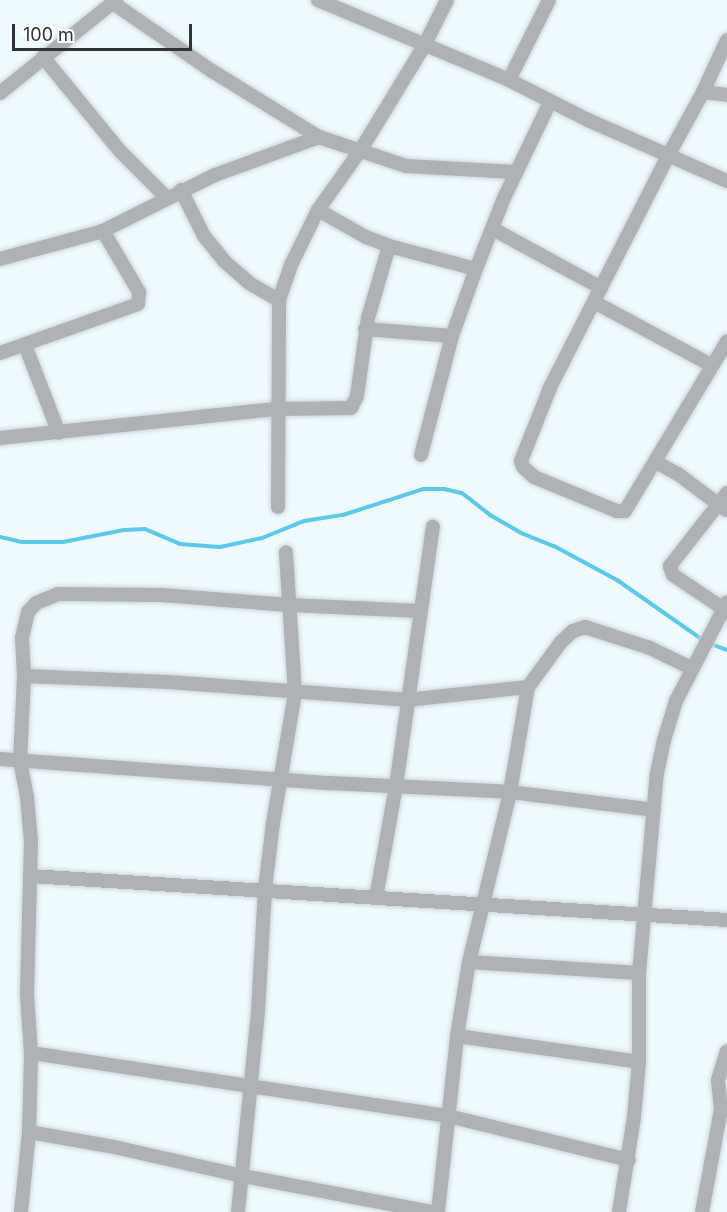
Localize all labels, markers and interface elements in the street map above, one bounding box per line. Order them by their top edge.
scale bar [15,12,195,50]
text: 100 m [23,24,74,45]

